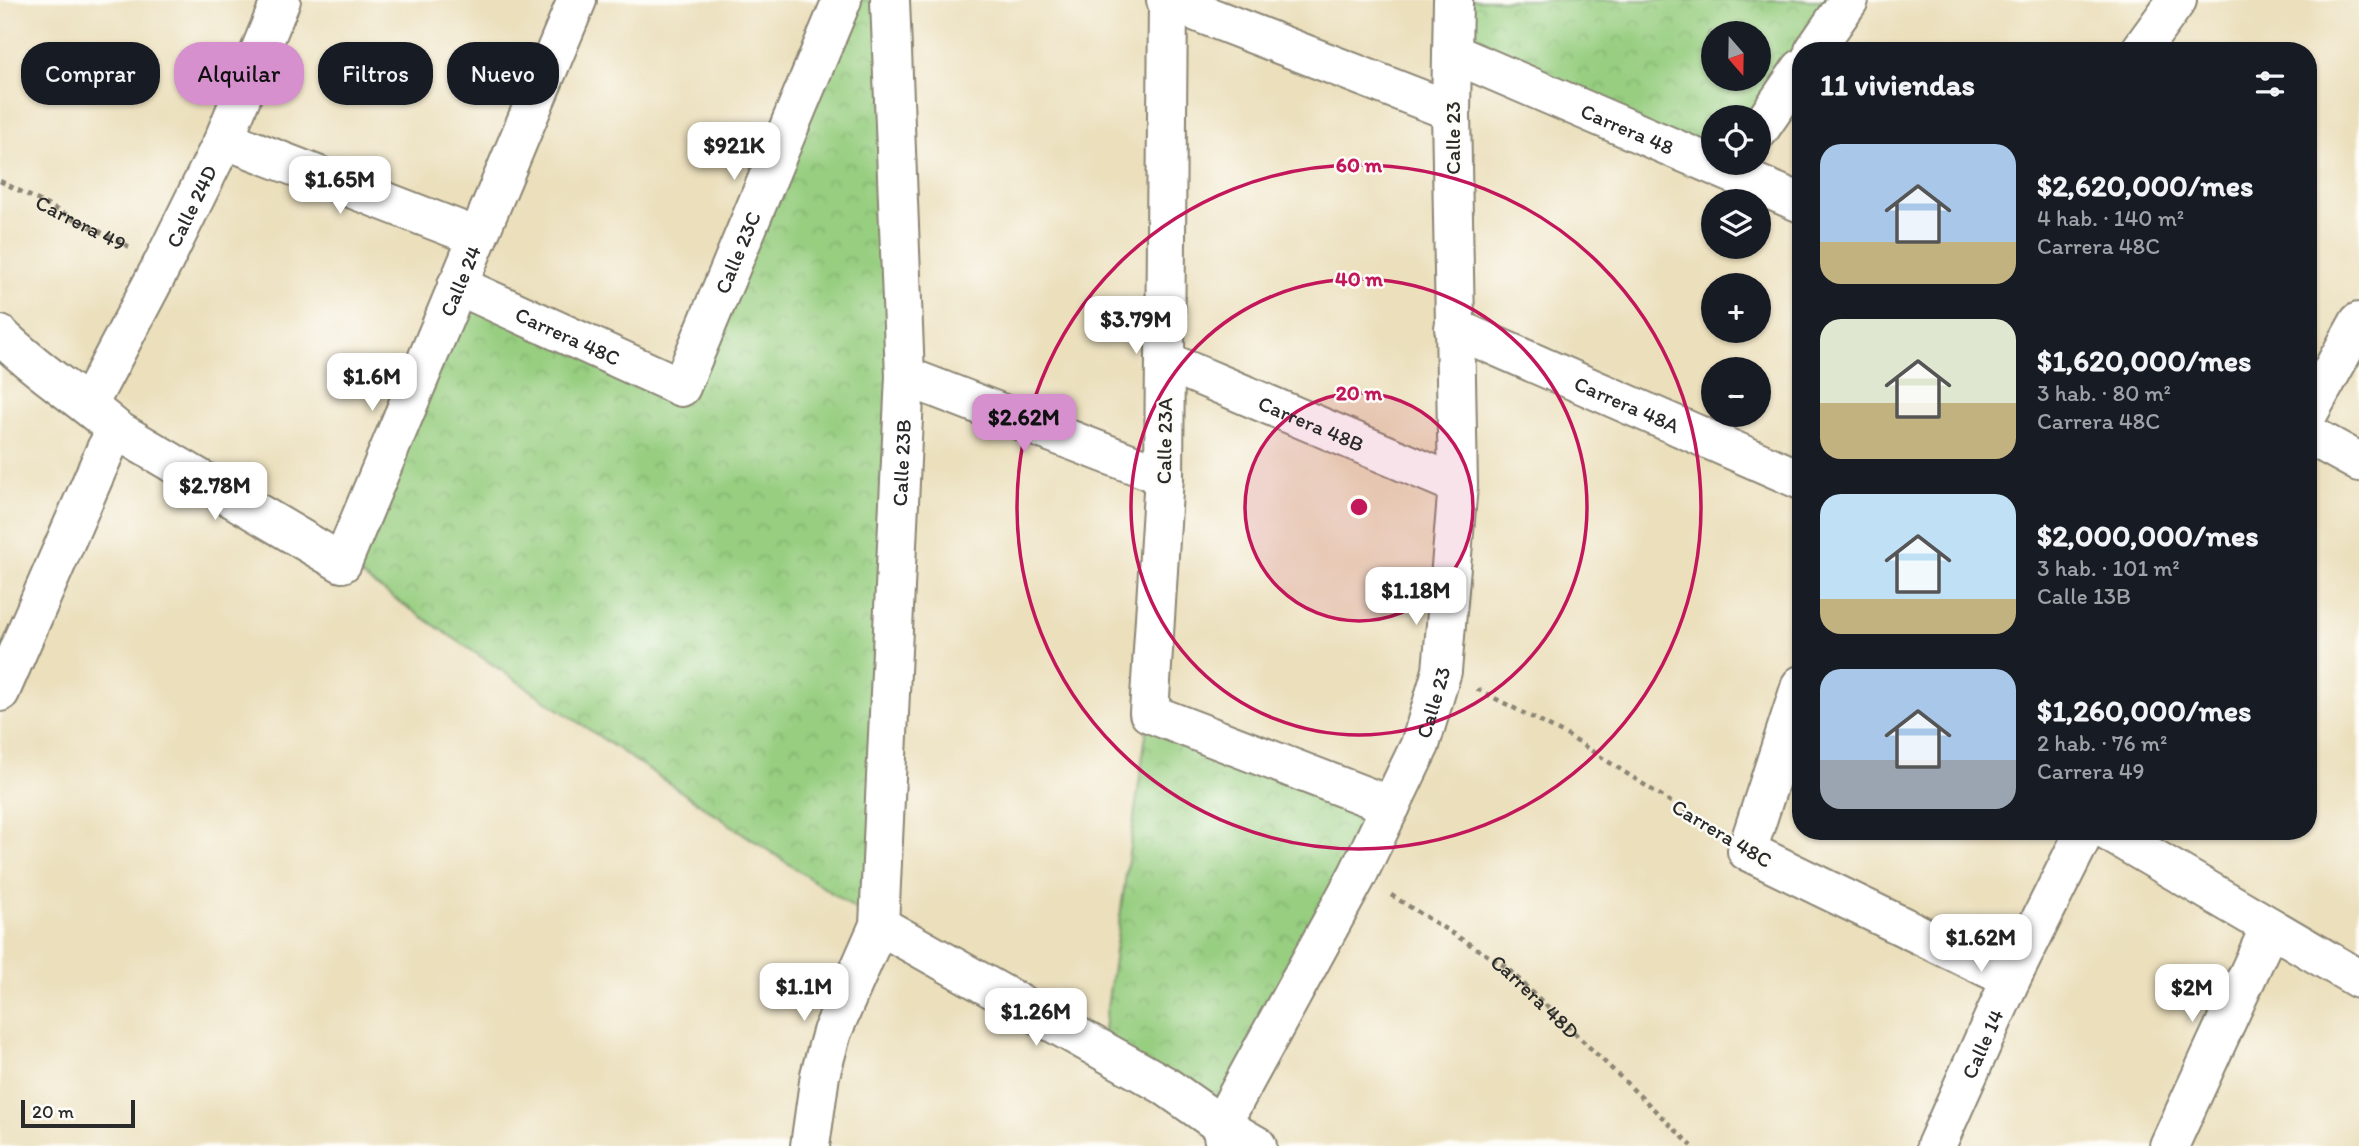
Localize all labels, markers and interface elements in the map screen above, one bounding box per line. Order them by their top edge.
north arrow [1701,21,1771,91]
map controls [1701,21,1771,427]
chip: Comprar [21,42,160,105]
chip: Alquilar [174,42,304,105]
chip: Filtros [318,42,433,105]
chip: Nuevo [447,42,559,105]
icon: filters [2251,65,2289,103]
text: 11 viviendas [1820,66,1975,103]
street label: Carrera 48 [1577,97,1678,159]
street label: Calle 23 [1440,101,1465,175]
button: locate [1701,105,1771,175]
pin: $921K [685,122,783,182]
text: $921K [703,131,765,159]
text: 60 m [1336,152,1383,177]
pin: $1.65M [283,156,397,216]
street label: Calle 24D [160,161,222,251]
text: $1.65M [305,165,375,193]
text: $2,620,000/mes [2037,167,2253,204]
icon: home [1876,172,1960,256]
street label: Carrera 49 [32,189,131,256]
button: layers [1701,189,1771,259]
text: 4 hab. · 140 m² [2037,204,2184,232]
street label: Calle 23C [709,207,765,297]
text: Carrera 48C [2037,232,2160,260]
street label: Calle 24 [434,241,486,320]
text: 40 m [1335,266,1383,291]
button: + [1701,273,1771,343]
pin: $3.79M [1079,296,1193,356]
street label: Carrera 48C [512,301,624,370]
text: $3.79M [1100,305,1172,333]
text: $1,620,000/mes [2037,342,2251,379]
icon: home [1876,347,1960,431]
pin: $1.6M [323,354,421,413]
button: − [1701,357,1771,427]
text: $1.6M [343,362,401,390]
street label: Carrera 48A [1571,370,1684,438]
text: 3 hab. · 80 m² [2037,379,2171,407]
text: 20 m [1336,380,1383,405]
street label: Carrera 48B [1255,390,1368,456]
pin: $2.62M [967,394,1081,454]
street label: Calle 23A [1151,397,1177,485]
text: $2.62M [988,403,1060,431]
text: Carrera 48C [2037,407,2160,435]
street label: Calle 23B [886,419,915,507]
pin: $2.78M [158,462,272,522]
text: $2.78M [179,471,251,499]
centre of rings [1347,495,1371,519]
text: $2,000,000/mes [2037,517,2259,554]
icon: home [1876,522,1960,606]
text: 3 hab. · 101 m² [2037,554,2180,582]
pin: $1.18M [1359,568,1473,627]
text: $1.18M [1381,576,1451,604]
text: Calle 13B [2037,582,2131,610]
street label: Calle 23 [1410,663,1455,741]
text: $1,260,000/mes [2037,692,2251,729]
icon: home [1876,697,1960,781]
text: 2 hab. · 76 m² [2037,729,2167,757]
text: Carrera 49 [2037,757,2145,785]
street label: Carrera 48C [1667,793,1777,873]
pin: $1.62M [1924,914,2038,974]
text: $1.62M [1946,923,2016,951]
street label: Carrera 48D [1487,948,1585,1044]
pin: $1.1M [755,964,853,1023]
pin: $2M [2158,964,2226,1024]
text: $1.1M [776,972,832,1000]
text: $2M [2171,973,2213,1001]
pin: $1.26M [979,988,1093,1048]
text: $1.26M [1001,997,1071,1025]
street label: Calle 14 [1955,1005,2008,1082]
scale bar [21,1097,135,1129]
text: 20 m [32,1100,74,1123]

